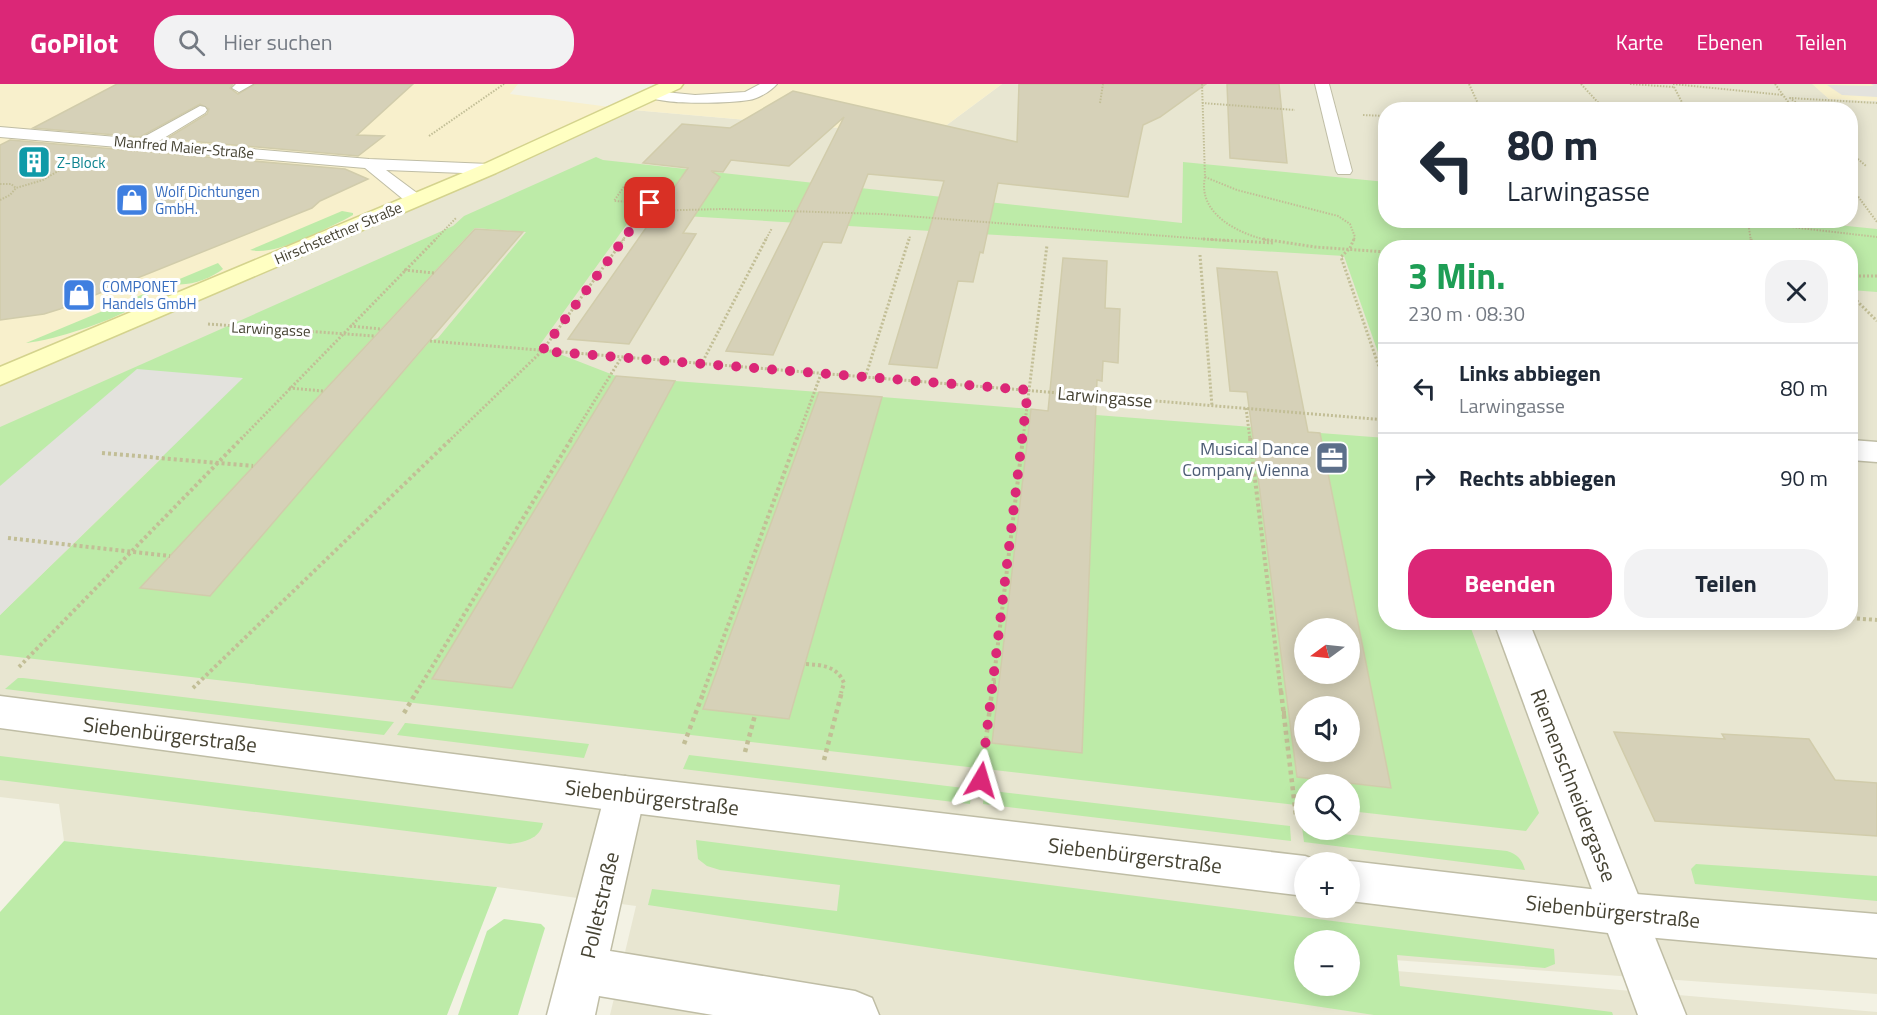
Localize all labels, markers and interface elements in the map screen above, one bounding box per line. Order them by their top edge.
search box [154,15,574,69]
text: GoPilot [30,21,118,64]
text: Hier suchen [223,25,333,59]
icon: search [175,26,208,59]
text: Karte [1616,26,1663,58]
text: Ebenen [1696,26,1763,58]
text: Teilen [1796,26,1847,58]
text: 80 m [1507,112,1599,176]
icon: left [1408,126,1486,204]
street label: Manfred Maier-Straße [113,129,255,165]
building icon: Z-Block [16,144,52,180]
place label: Z-Block [57,151,105,174]
text: Larwingasse [1507,170,1650,211]
pin [624,177,675,228]
place label: Wolf Dichtungen GmbH. [155,180,260,220]
shop icon: Wolf Dichtungen GmbH. [114,182,150,218]
icon: arrive [633,186,666,219]
street label: Hirschstettner Straße [271,196,405,270]
text: 3 Min. [1408,248,1505,303]
button: close [1765,260,1828,323]
place label: COMPONET Handels GmbH [102,275,197,315]
shop icon: COMPONET Handels GmbH [61,277,97,313]
text: 230 m · 08:30 [1408,298,1525,329]
street label: Larwingasse [231,315,311,343]
text: Links abbiegen [1459,356,1601,390]
text: 80 m [1780,371,1828,405]
icon: left [1408,372,1441,405]
street label: Larwingasse [1056,379,1154,415]
text: Larwingasse [1459,390,1565,421]
place label: Musical Dance Company Vienna [1182,435,1309,483]
office icon: Musical Dance Company Vienna [1314,440,1350,476]
text: Rechts abbiegen [1459,461,1616,495]
text: 90 m [1780,461,1828,495]
icon: right [1408,462,1441,495]
button: Beenden [1408,549,1612,618]
button: Teilen [1624,549,1828,618]
north arrow [1294,618,1360,684]
map controls [1294,618,1360,996]
street label: Riemenschneidergasse [1522,684,1626,886]
button: sound [1294,696,1360,762]
street label: Siebenbürgerstraße [81,707,259,761]
position arrow [949,748,1013,812]
street label: Siebenbürgerstraße [563,770,741,824]
button: search [1294,774,1360,840]
street label: Siebenbürgerstraße [1046,828,1224,882]
street label: Polletstraße [571,848,627,962]
button: + [1294,852,1360,918]
street label: Siebenbürgerstraße [1524,886,1702,936]
button: − [1294,930,1360,996]

